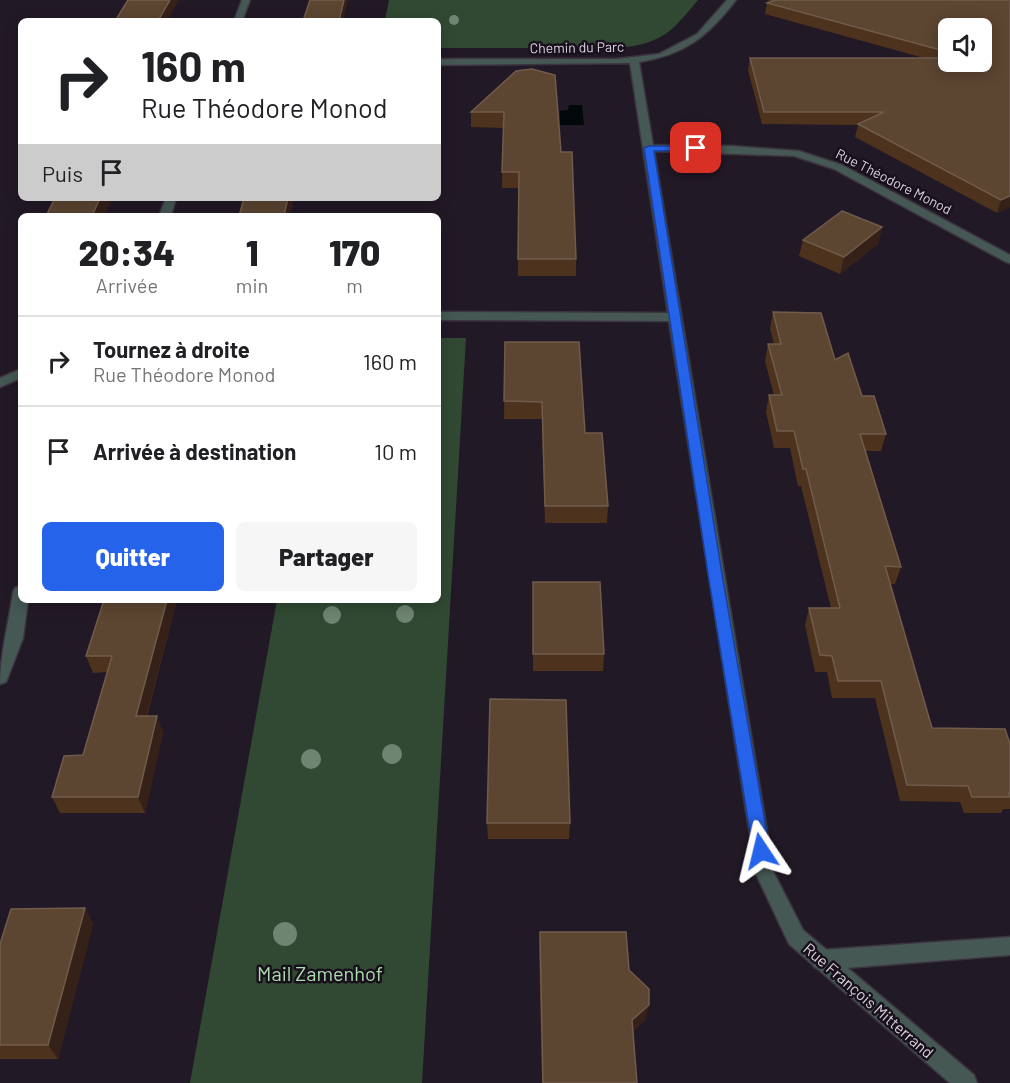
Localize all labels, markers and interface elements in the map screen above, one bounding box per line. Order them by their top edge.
map controls [938,18,992,72]
button: sound [938,18,992,72]
street label: Chemin du Parc [530,38,624,56]
text: 160 m [141,40,246,90]
icon: right [42,42,120,120]
text: Rue Théodore Monod [141,91,387,123]
pin [670,122,721,173]
icon: arrive [679,131,712,164]
street label: Rue Théodore Monod [833,144,955,218]
icon: arrive [95,156,128,189]
text: Puis [42,160,83,186]
text: 20:34 [79,230,175,273]
text: 1 [246,230,258,273]
text: 170 [329,230,380,273]
text: Arrivée [96,273,158,297]
text: min [236,273,268,297]
text: m [346,273,363,297]
text: Tournez à droite [93,336,250,362]
icon: right [42,345,75,378]
text: 160 m [363,348,417,374]
text: Rue Théodore Monod [93,362,276,386]
icon: arrive [42,435,75,468]
text: Arrivée à destination [93,438,296,464]
text: 10 m [374,438,417,464]
button: Quitter [42,522,224,591]
button: Partager [236,522,417,591]
position arrow [729,819,793,883]
street label: Rue François Mitterrand [800,938,938,1062]
park label: Mail Zamenhof [257,961,383,985]

